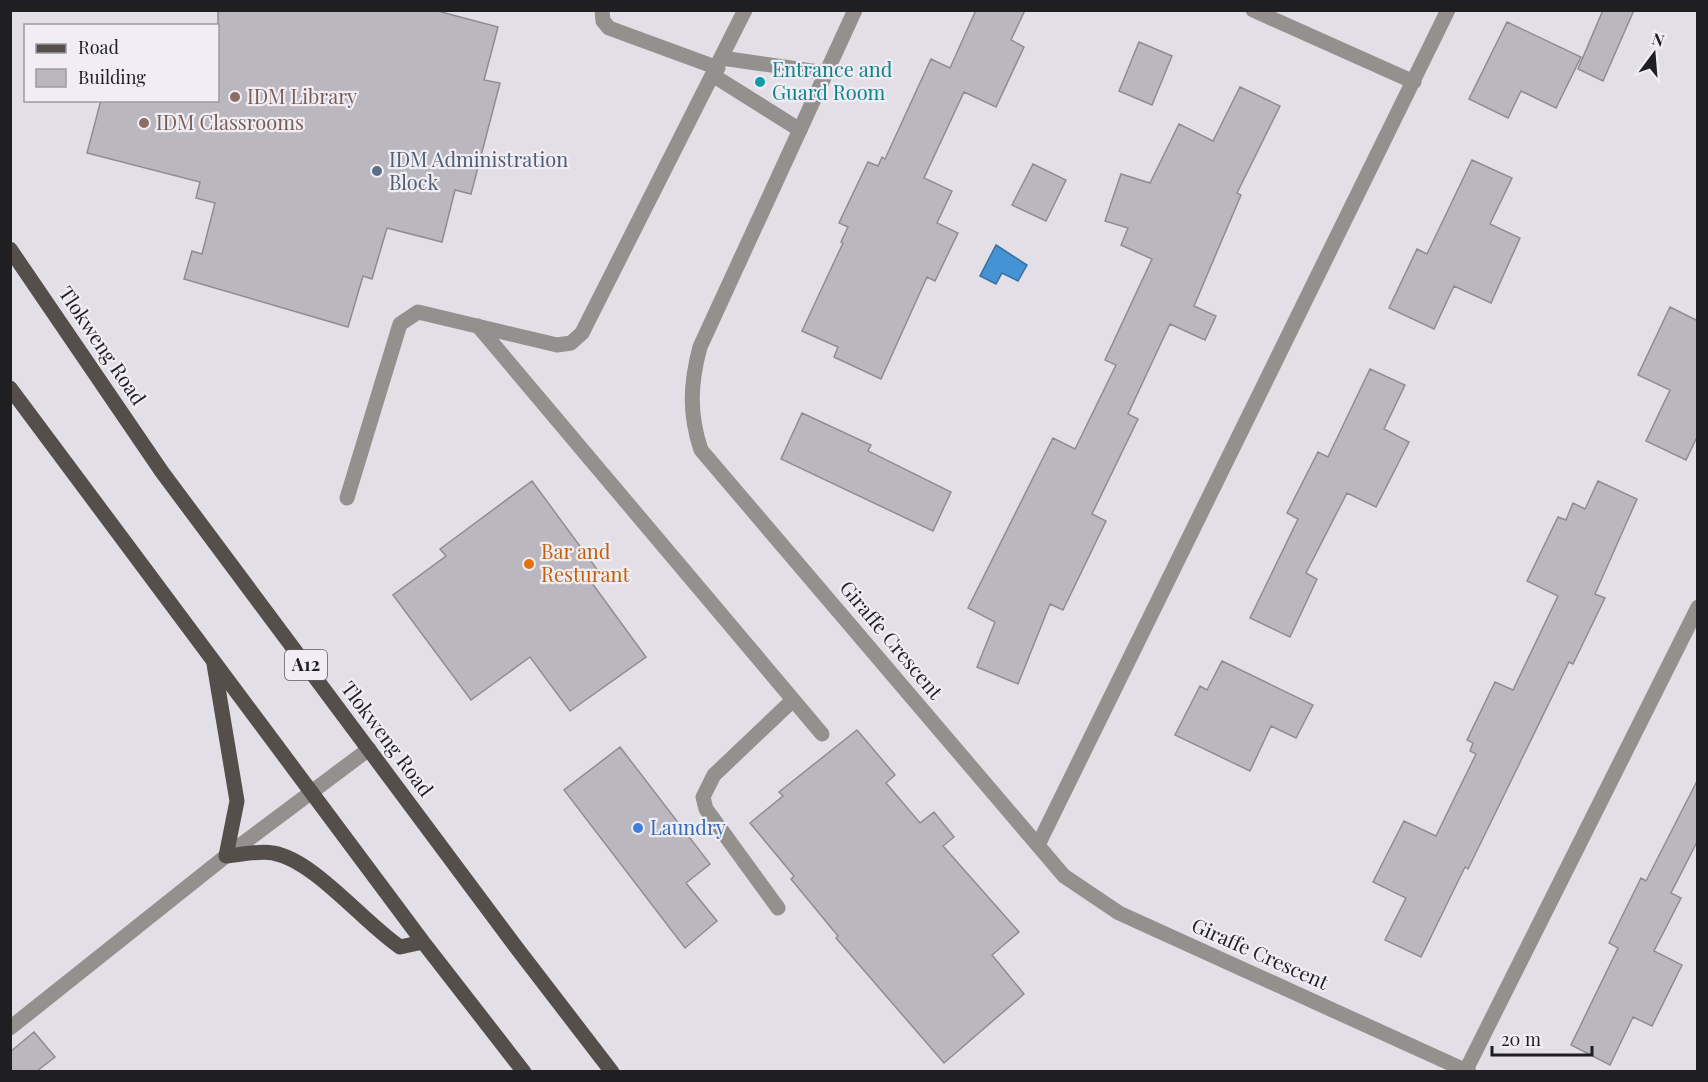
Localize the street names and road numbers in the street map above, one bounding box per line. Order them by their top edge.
street label: Tlokweng Road [54,281,153,410]
street label: Giraffe Crescent [835,574,950,705]
road number: A12 [285,650,327,680]
street label: Tlokweng Road [336,675,441,802]
street label: Giraffe Crescent [1188,910,1334,995]

